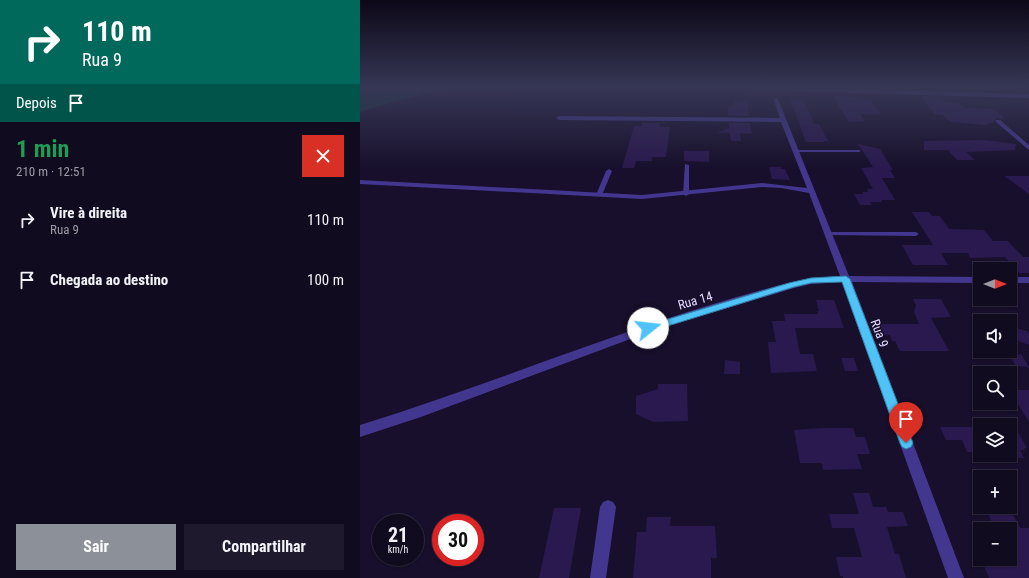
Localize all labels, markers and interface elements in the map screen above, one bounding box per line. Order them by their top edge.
text: 110 m [82,15,152,48]
icon: right [16,16,68,68]
text: Rua 9 [82,49,122,70]
icon: arrive [65,92,87,114]
text: Depois [16,94,57,112]
text: 1 min [16,135,69,163]
button: close [302,135,344,177]
text: 210 m · 12:51 [16,164,86,179]
text: Vire à direita [50,204,127,222]
icon: right [16,209,38,231]
text: 110 m [307,211,344,229]
text: Rua 9 [50,222,79,237]
north arrow [973,262,1017,306]
map controls [973,262,1017,566]
icon: arrive [16,269,38,291]
text: Chegada ao destino [50,271,168,289]
text: 100 m [307,271,344,289]
street label: Rua 14 [676,288,715,313]
position arrow [627,307,669,349]
button: sound [973,314,1017,358]
street label: Rua 9 [868,317,892,349]
button: search [973,366,1017,410]
pin [889,402,923,443]
icon: arrive [895,408,917,430]
button: layers [973,418,1017,462]
button: + [973,470,1017,514]
speed limit sign: 30 [432,514,484,566]
button: − [973,522,1017,566]
text: 21 [388,523,408,547]
button: Sair [16,524,176,570]
button: Compartilhar [184,524,344,570]
text: km/h [388,544,408,555]

